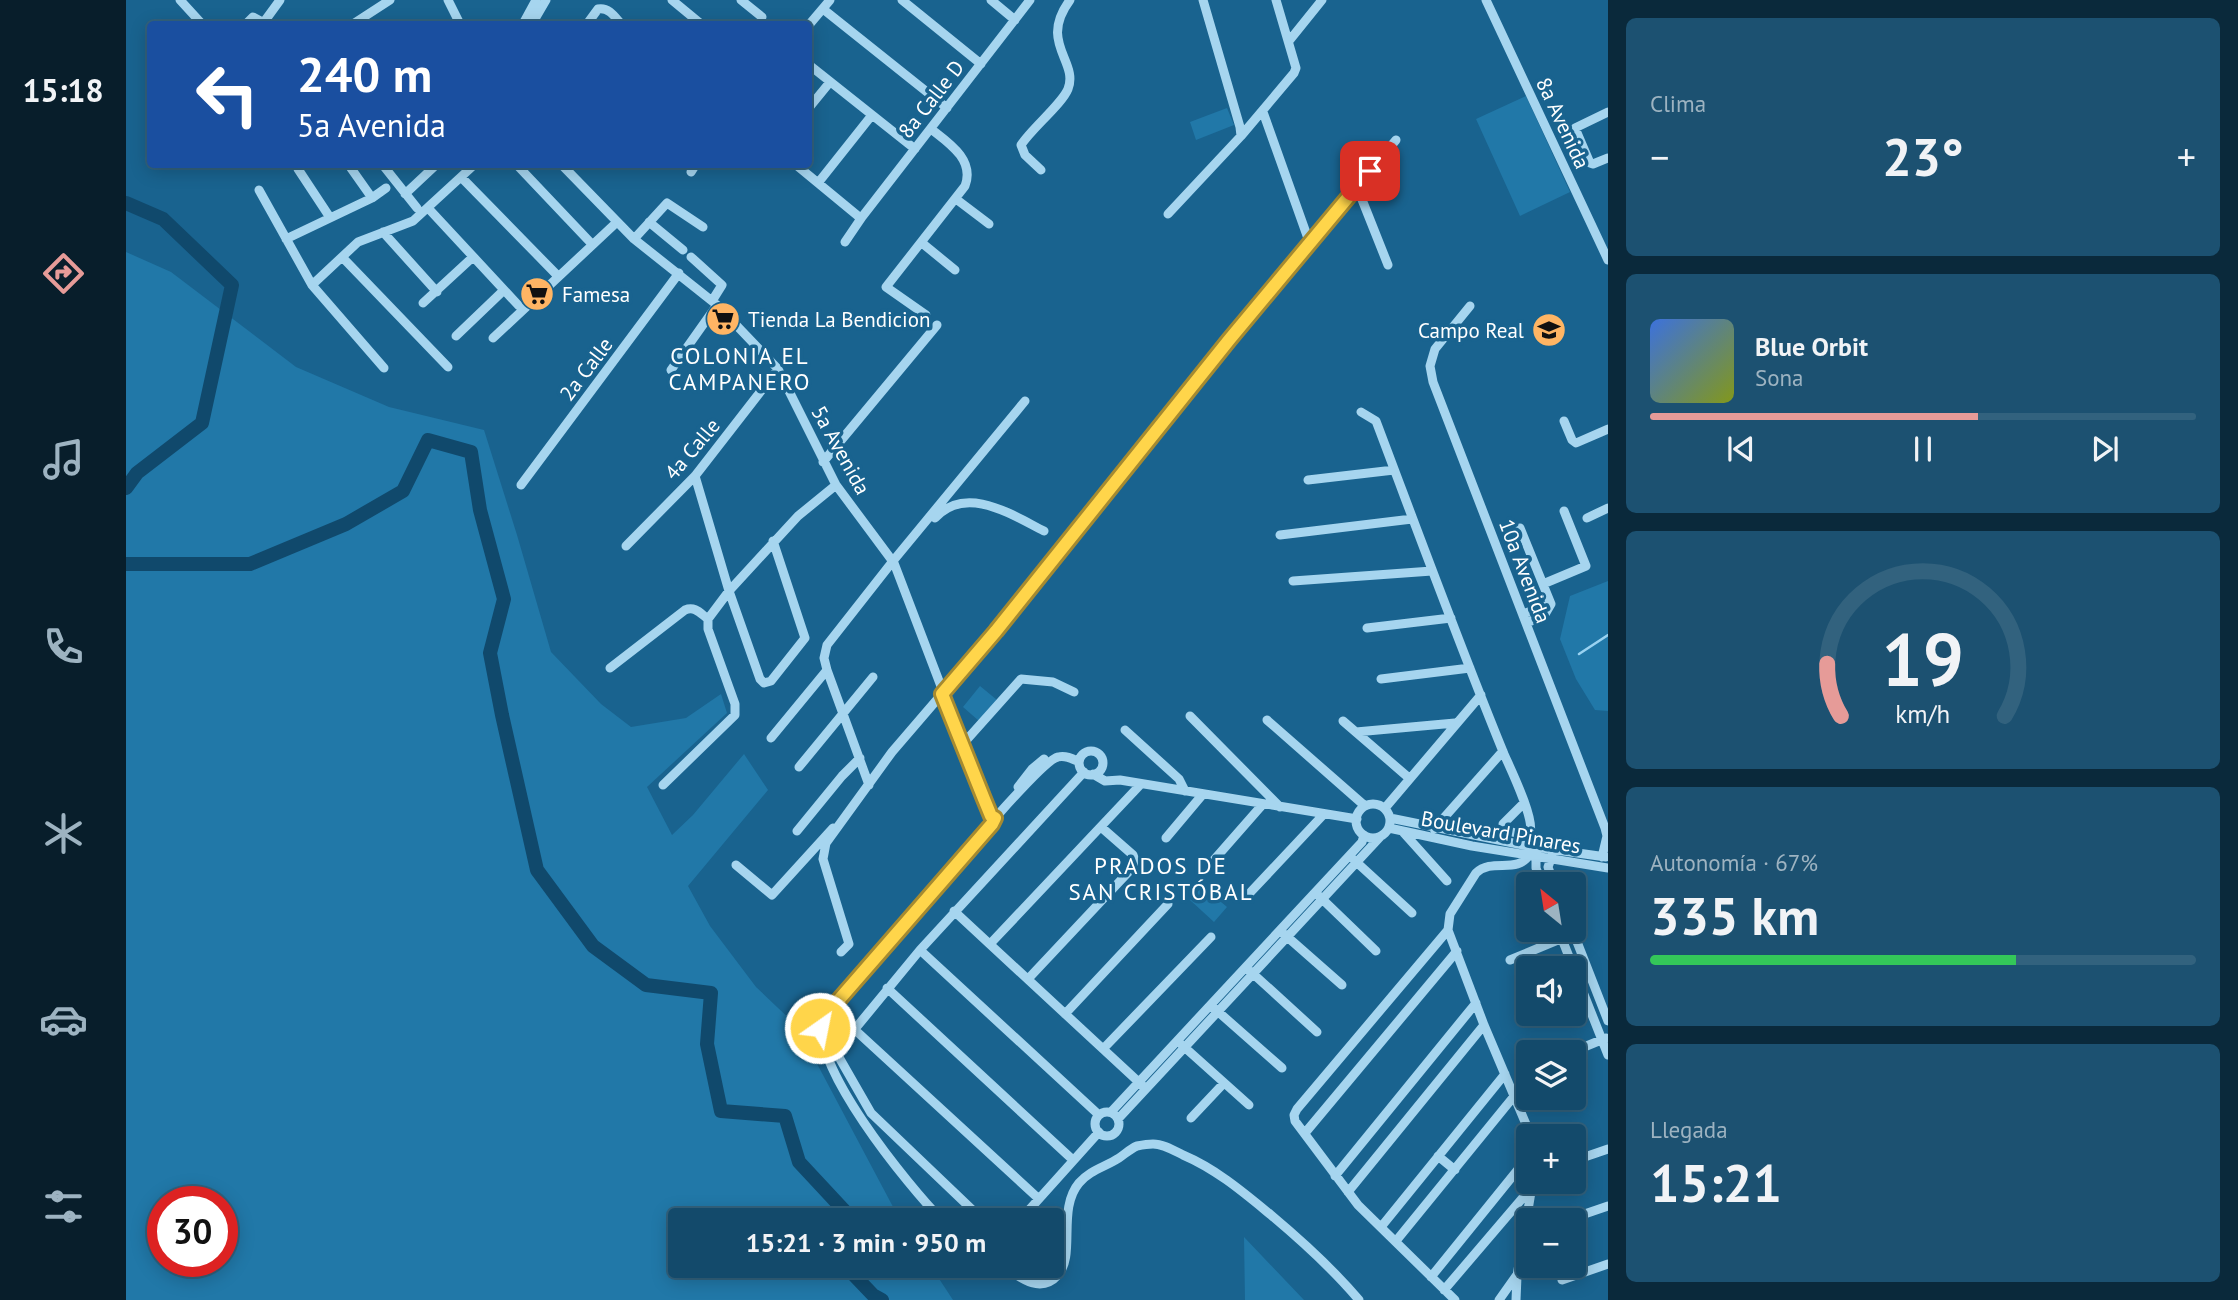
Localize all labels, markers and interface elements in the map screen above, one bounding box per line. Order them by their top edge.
text: 240 m [297,42,432,106]
icon: left [182,49,273,140]
street label: 8a Calle D [892,55,970,143]
text: 15:18 [22,69,104,111]
street label: 8a Avenida [1530,73,1596,173]
text: Clima [1650,89,1706,118]
text: 5a Avenida [297,104,446,146]
text: 23° [1882,123,1964,190]
text: − [1650,132,1669,181]
text: + [2177,132,2196,181]
pin [1340,141,1400,201]
icon: arrive [1351,152,1389,190]
icon: directions [39,249,88,298]
supermarket icon: Famesa [518,275,556,313]
place label: Famesa [562,281,630,308]
supermarket icon: Tienda La Bendicion [704,300,742,338]
place label: Tienda La Bendicion [748,306,930,333]
school or university icon: Campo Real [1530,311,1568,349]
place label: Campo Real [1418,317,1524,344]
text: Blue Orbit [1755,330,1868,363]
street label: 2a Calle [553,332,619,406]
district label: COLONIA EL CAMPANERO [668,341,812,396]
text: Sona [1755,363,1804,392]
street label: 5a Avenida [806,401,876,499]
street label: 4a Calle [658,413,726,485]
icon: previous [1722,430,1760,468]
icon: pause [1904,430,1942,468]
icon: next [2086,430,2124,468]
icon: music [39,435,88,484]
street label: 10a Avenida [1493,515,1557,627]
text: 19 [1882,612,1964,706]
icon: phone [39,622,88,671]
text: km/h [1896,698,1950,730]
street label: Boulevard Pinares [1419,805,1583,859]
icon: climate [39,809,88,858]
text: Autonomía · 67% [1650,848,1818,877]
district label: PRADOS DE SAN CRISTÓBAL [1068,851,1254,906]
north arrow [1516,872,1586,942]
map controls [1516,872,1586,1278]
text: 335 km [1650,882,1819,949]
button: sound [1516,956,1586,1026]
position arrow [783,991,857,1065]
icon: car [39,995,88,1044]
button: layers [1516,1040,1586,1110]
text: Llegada [1650,1115,1728,1144]
button: + [1516,1124,1586,1194]
text: 15:21 [1650,1149,1782,1216]
icon: filters [39,1182,88,1231]
speed limit sign: 30 [147,1186,238,1277]
button: − [1516,1208,1586,1278]
text: 15:21 · 3 min · 950 m [746,1226,986,1259]

